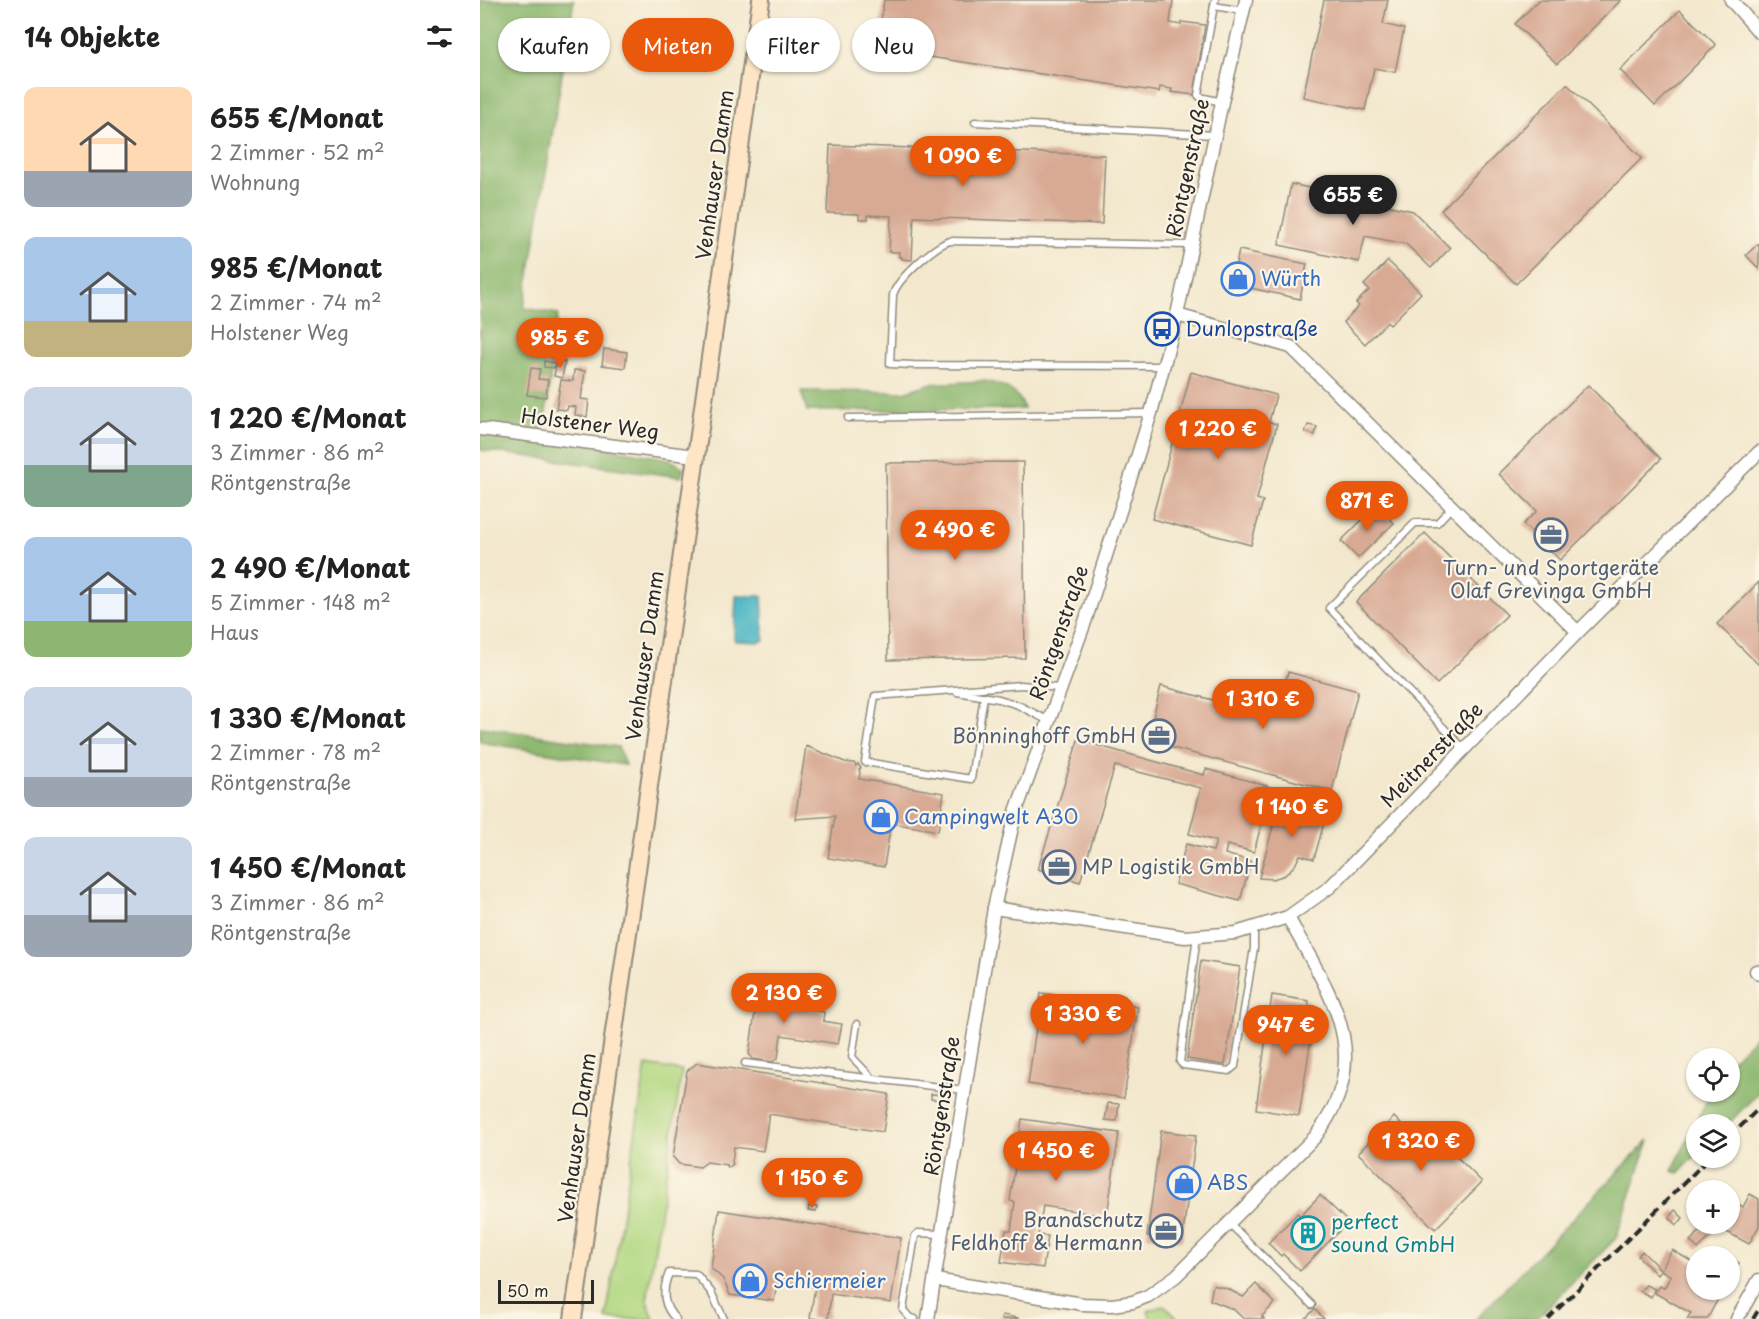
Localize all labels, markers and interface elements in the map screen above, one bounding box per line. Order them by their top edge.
text: 14 Objekte [24,17,160,56]
chip: Kaufen [498,18,610,72]
chip: Mieten [622,18,734,72]
chip: Filter [746,18,840,72]
chip: Neu [852,18,935,72]
icon: filters [423,20,456,53]
street label: Venhauser Damm [687,88,741,262]
street label: Röntgenstraße [1158,96,1216,240]
text: 655 €/Monat [210,98,384,137]
icon: home [72,111,144,183]
pin: 1 090 € [908,136,1018,187]
text: 2 Zimmer · 52 m² [210,137,384,167]
text: 1 090 € [924,140,1002,170]
text: Wohnung [210,167,300,197]
pin: 655 € [1311,175,1395,226]
text: 655 € [1323,179,1383,209]
text: 985 €/Monat [210,248,383,287]
icon: home [72,261,144,333]
shop icon: Würth [1220,261,1256,297]
place label: Würth [1261,263,1321,293]
text: 2 Zimmer · 74 m² [210,287,382,317]
bus stop icon: Dunlopstraße [1144,311,1180,347]
place label: Dunlopstraße [1185,313,1318,343]
text: Holstener Weg [210,317,349,347]
pin: 985 € [518,318,602,369]
text: 985 € [530,322,590,352]
text: 1 220 €/Monat [210,398,407,437]
street label: Holstener Weg [519,400,661,446]
pin: 1 220 € [1163,409,1273,460]
icon: home [72,411,144,483]
text: 1 220 € [1179,413,1257,443]
text: 3 Zimmer · 86 m² [210,437,385,467]
text: Röntgenstraße [210,467,351,497]
pin: 871 € [1325,481,1409,532]
text: 871 € [1340,485,1394,515]
pin: 2 490 € [900,510,1010,561]
text: 2 490 € [915,514,995,544]
office icon: Turn- und Sportgeräte Olaf Grevinga GmbH [1533,517,1569,553]
text: 2 490 €/Monat [210,548,411,587]
place label: Turn- und Sportgeräte Olaf Grevinga GmbH [1443,552,1659,605]
icon: home [72,561,144,633]
street label: Röntgenstraße [1021,561,1095,704]
street label: Venhauser Damm [617,569,671,743]
text: 5 Zimmer · 148 m² [210,587,391,617]
text: Haus [210,617,259,647]
pin: 1 310 € [1208,679,1318,730]
text: 1 310 € [1226,683,1300,713]
street label: Meitnerstraße [1373,695,1489,814]
text: 1 330 €/Monat [210,698,406,737]
icon: home [72,711,144,783]
office icon: Bönninghoff GmbH [1141,718,1177,754]
place label: Bönninghoff GmbH [952,720,1136,750]
text: 2 Zimmer · 78 m² [210,737,381,767]
text: Röntgenstraße [210,767,351,797]
pin: 1 140 € [1237,787,1347,838]
text: 1 140 € [1255,791,1329,821]
shop icon: Campingwelt A30 [863,799,899,835]
place label: Campingwelt A30 [904,801,1078,831]
text: 1 450 €/Monat [210,848,406,887]
office icon: MP Logistik GmbH [1041,849,1077,885]
place label: MP Logistik GmbH [1082,851,1260,881]
icon: home [72,861,144,933]
text: 3 Zimmer · 86 m² [210,887,385,917]
text: Röntgenstraße [210,917,351,947]
pin: 2 130 € [729,973,839,1024]
text: 2 130 € [745,977,823,1007]
pin: 1 330 € [1028,994,1138,1045]
text: 1 330 € [1044,998,1122,1028]
pin: 947 € [1244,1005,1328,1056]
text: 947 € [1257,1009,1315,1039]
street label: Röntgenstraße [915,1034,967,1178]
map controls [1686,1048,1740,1300]
button: locate [1686,1048,1740,1102]
street label: Venhauser Damm [549,1051,603,1225]
button: layers [1686,1114,1740,1168]
pin: 1 320 € [1366,1121,1476,1172]
text: 1 320 € [1382,1125,1460,1155]
pin: 1 450 € [1001,1131,1111,1182]
text: 1 450 € [1017,1135,1095,1165]
pin: 1 150 € [757,1158,867,1209]
text: 1 150 € [776,1162,848,1192]
shop icon: ABS [1166,1165,1202,1201]
place label: ABS [1207,1167,1248,1197]
button: + [1686,1180,1740,1234]
place label: Brandschutz Feldhoff & Hermann [950,1204,1143,1257]
place label: perfect sound GmbH [1331,1206,1455,1259]
office icon: Brandschutz Feldhoff & Hermann [1148,1213,1184,1249]
building icon: perfect sound GmbH [1290,1215,1326,1251]
button: − [1686,1246,1740,1300]
shop icon: Schiermeier [732,1263,768,1299]
place label: Schiermeier [773,1265,887,1295]
scale bar [498,1277,594,1304]
text: 50 m [507,1278,548,1302]

